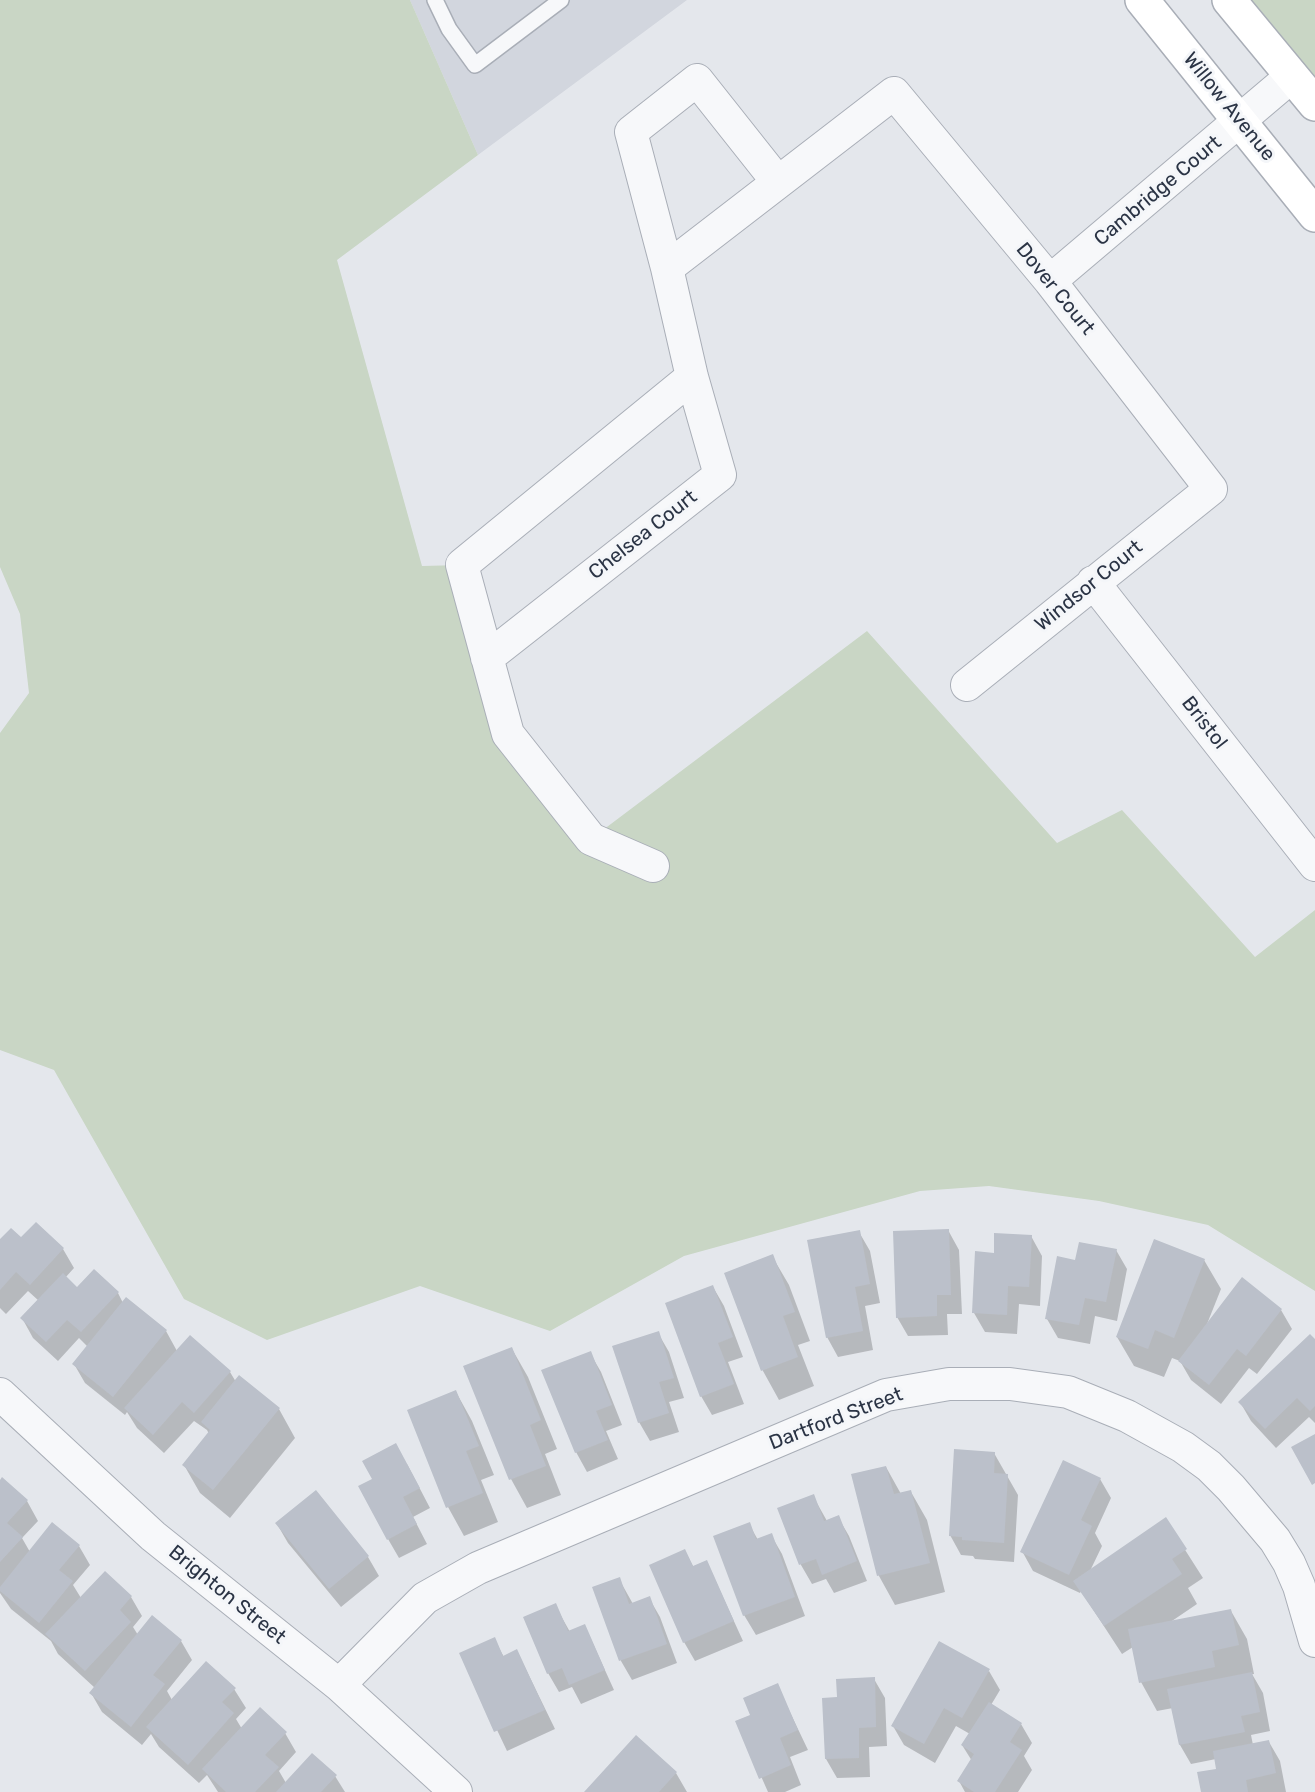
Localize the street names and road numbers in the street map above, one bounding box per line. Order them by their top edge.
street label: Willow Avenue [1178,48,1280,166]
street label: Cambridge Court [1090,131,1226,251]
street label: Dover Court [1011,238,1099,340]
street label: Chelsea Court [584,485,702,585]
street label: Windsor Court [1030,535,1148,637]
street label: Bristol [1176,692,1232,754]
street label: Dartford Street [766,1382,906,1456]
street label: Brighton Street [164,1540,290,1650]

